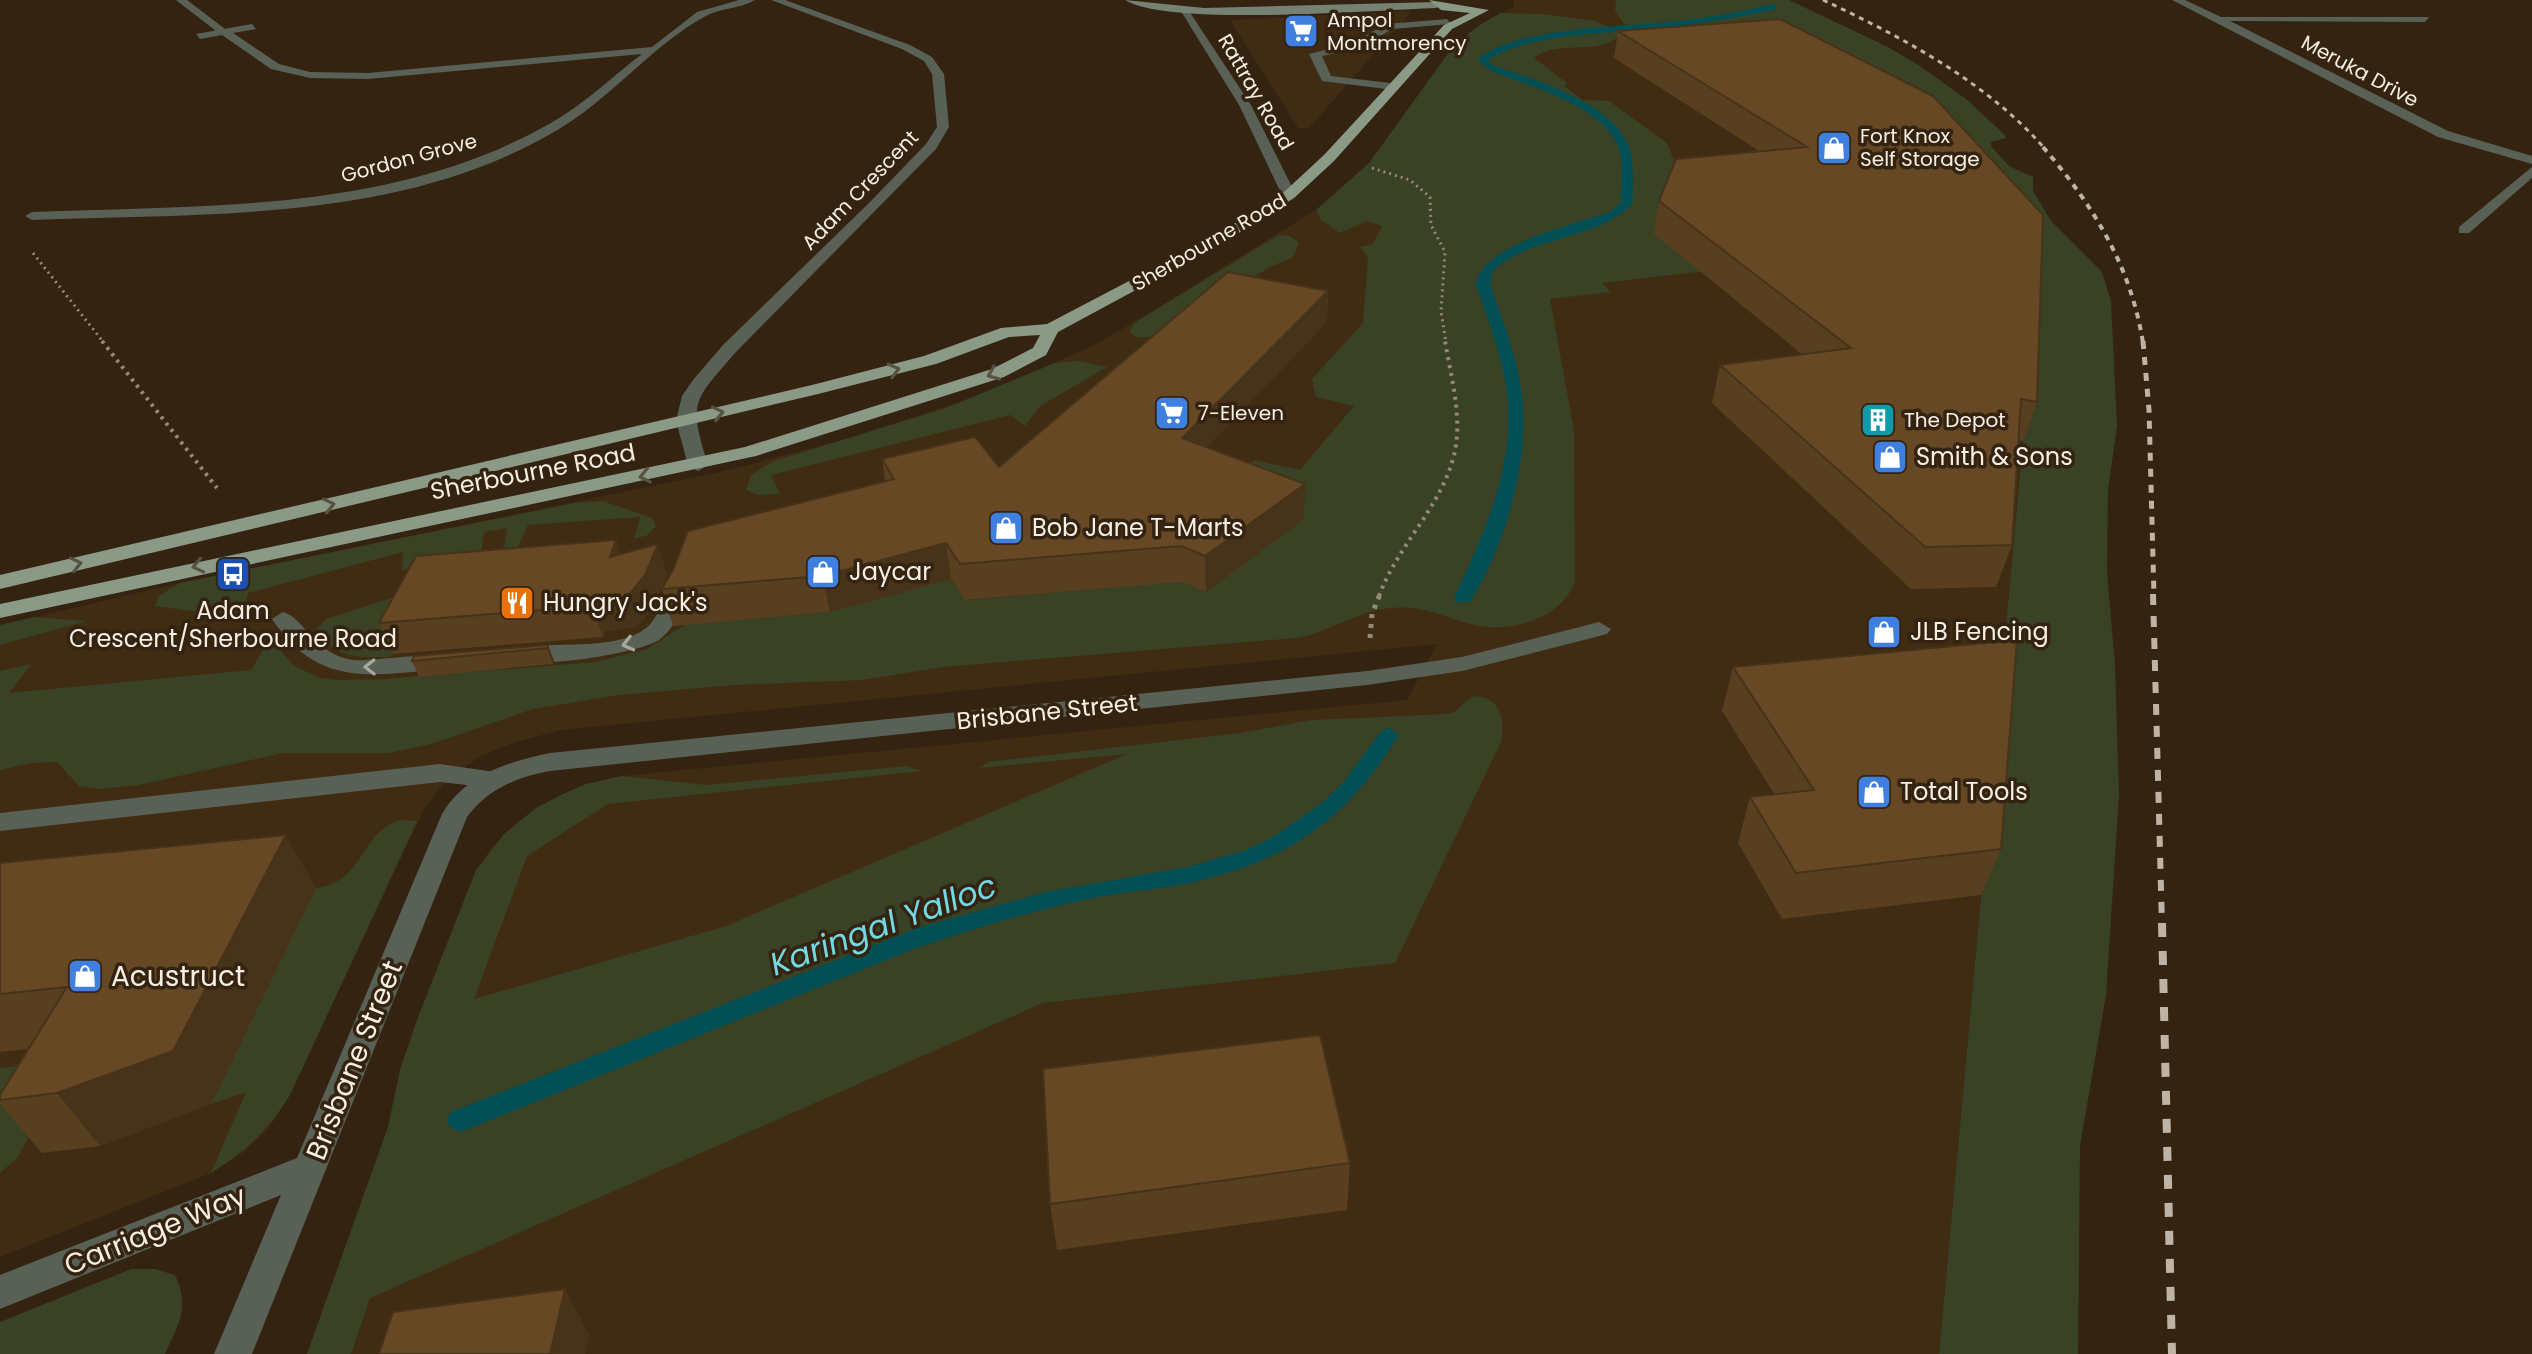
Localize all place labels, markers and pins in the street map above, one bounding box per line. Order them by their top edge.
place label: Ampol Montmorency [1327,6,1467,57]
supermarket icon: Ampol Montmorency [1282,12,1320,50]
place label: Fort Knox Self Storage [1860,122,1980,173]
shop icon: Fort Knox Self Storage [1815,129,1853,167]
supermarket icon: 7-Eleven [1153,394,1191,432]
place label: 7-Eleven [1198,399,1284,427]
building icon: The Depot [1859,401,1897,439]
place label: The Depot [1904,406,2006,434]
shop icon: Smith & Sons [1871,438,1909,476]
place label: Smith & Sons [1916,440,2073,473]
shop icon: Bob Jane T-Marts [987,509,1025,547]
place label: Bob Jane T-Marts [1032,511,1244,544]
shop icon: Jaycar [804,553,842,591]
bus stop icon: Adam Crescent/Sherbourne Road [214,555,252,593]
place label: Jaycar [849,555,931,588]
restaurant icon: Hungry Jack's [498,584,536,622]
place label: Hungry Jack's [543,586,708,619]
place label: Adam Crescent/Sherbourne Road [69,594,397,655]
shop icon: JLB Fencing [1865,613,1903,651]
place label: JLB Fencing [1910,615,2049,648]
shop icon: Total Tools [1855,773,1893,811]
place label: Total Tools [1900,775,2028,808]
shop icon: Acustruct [66,957,104,995]
place label: Acustruct [111,957,245,996]

